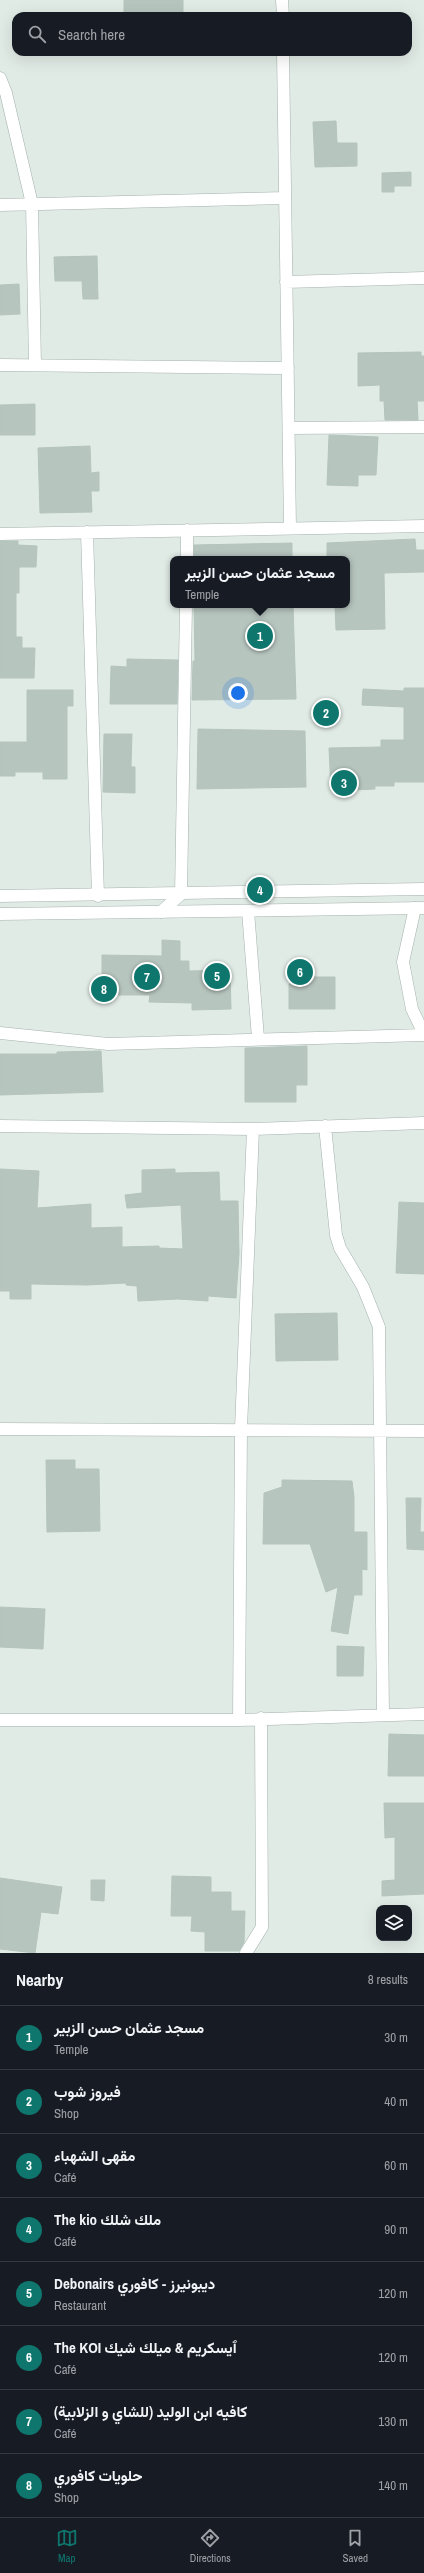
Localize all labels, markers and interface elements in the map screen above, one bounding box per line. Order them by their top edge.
search box [12,12,412,56]
icon: search [26,23,48,45]
text: Search here [58,24,125,45]
popup [170,556,350,608]
text: مسجد عثمان حسن الزبير [185,562,335,583]
text: Temple [185,586,219,603]
pin: 1 [247,621,273,651]
your location [228,683,248,703]
pin: 2 [313,698,339,728]
pin: 3 [331,768,357,798]
pin: 4 [247,875,273,905]
pin: 6 [287,957,313,987]
pin: 5 [204,961,230,991]
pin: 7 [134,962,160,992]
pin: 8 [91,974,117,1004]
map controls [376,1905,412,1941]
button: layers [376,1905,412,1941]
text: Nearby [16,1968,63,1991]
text: 8 results [368,1971,408,1988]
text: مسجد عثمان حسن الزبير [54,2017,204,2038]
text: 1 [26,2029,32,2046]
text: 30 m [384,2029,408,2046]
text: Temple [54,2041,88,2058]
text: فيروز شوب [54,2081,121,2102]
text: 2 [26,2093,32,2110]
text: 40 m [384,2093,408,2110]
text: Shop [54,2105,79,2122]
text: مقهى الشهباء [54,2145,135,2166]
text: 3 [26,2157,32,2174]
text: 60 m [384,2157,408,2174]
text: Café [54,2169,77,2186]
text: The kio ملك شلك [54,2209,161,2230]
text: 4 [26,2221,32,2238]
text: 90 m [384,2221,408,2238]
text: Café [54,2233,77,2250]
text: Debonairs ديبونيرز - كافوري [54,2273,215,2294]
text: 5 [26,2285,32,2302]
text: 120 m [378,2285,408,2302]
text: Restaurant [54,2297,106,2314]
text: The KOI ٱيسكريم & ميلك شيك [54,2337,237,2358]
text: 6 [26,2349,32,2366]
text: 120 m [378,2349,408,2366]
text: Café [54,2361,77,2378]
text: كافيه ابن الوليد (للشاي و الزلابية) [54,2401,247,2422]
text: 7 [26,2413,32,2430]
text: 130 m [378,2413,408,2430]
text: Café [54,2425,77,2442]
text: حلويات كافوري [54,2465,143,2486]
text: 8 [26,2477,32,2494]
text: 140 m [378,2477,408,2494]
text: Shop [54,2489,79,2506]
tab: Map [56,2527,78,2565]
tab: Directions [190,2527,231,2565]
tab: Saved [343,2527,368,2565]

